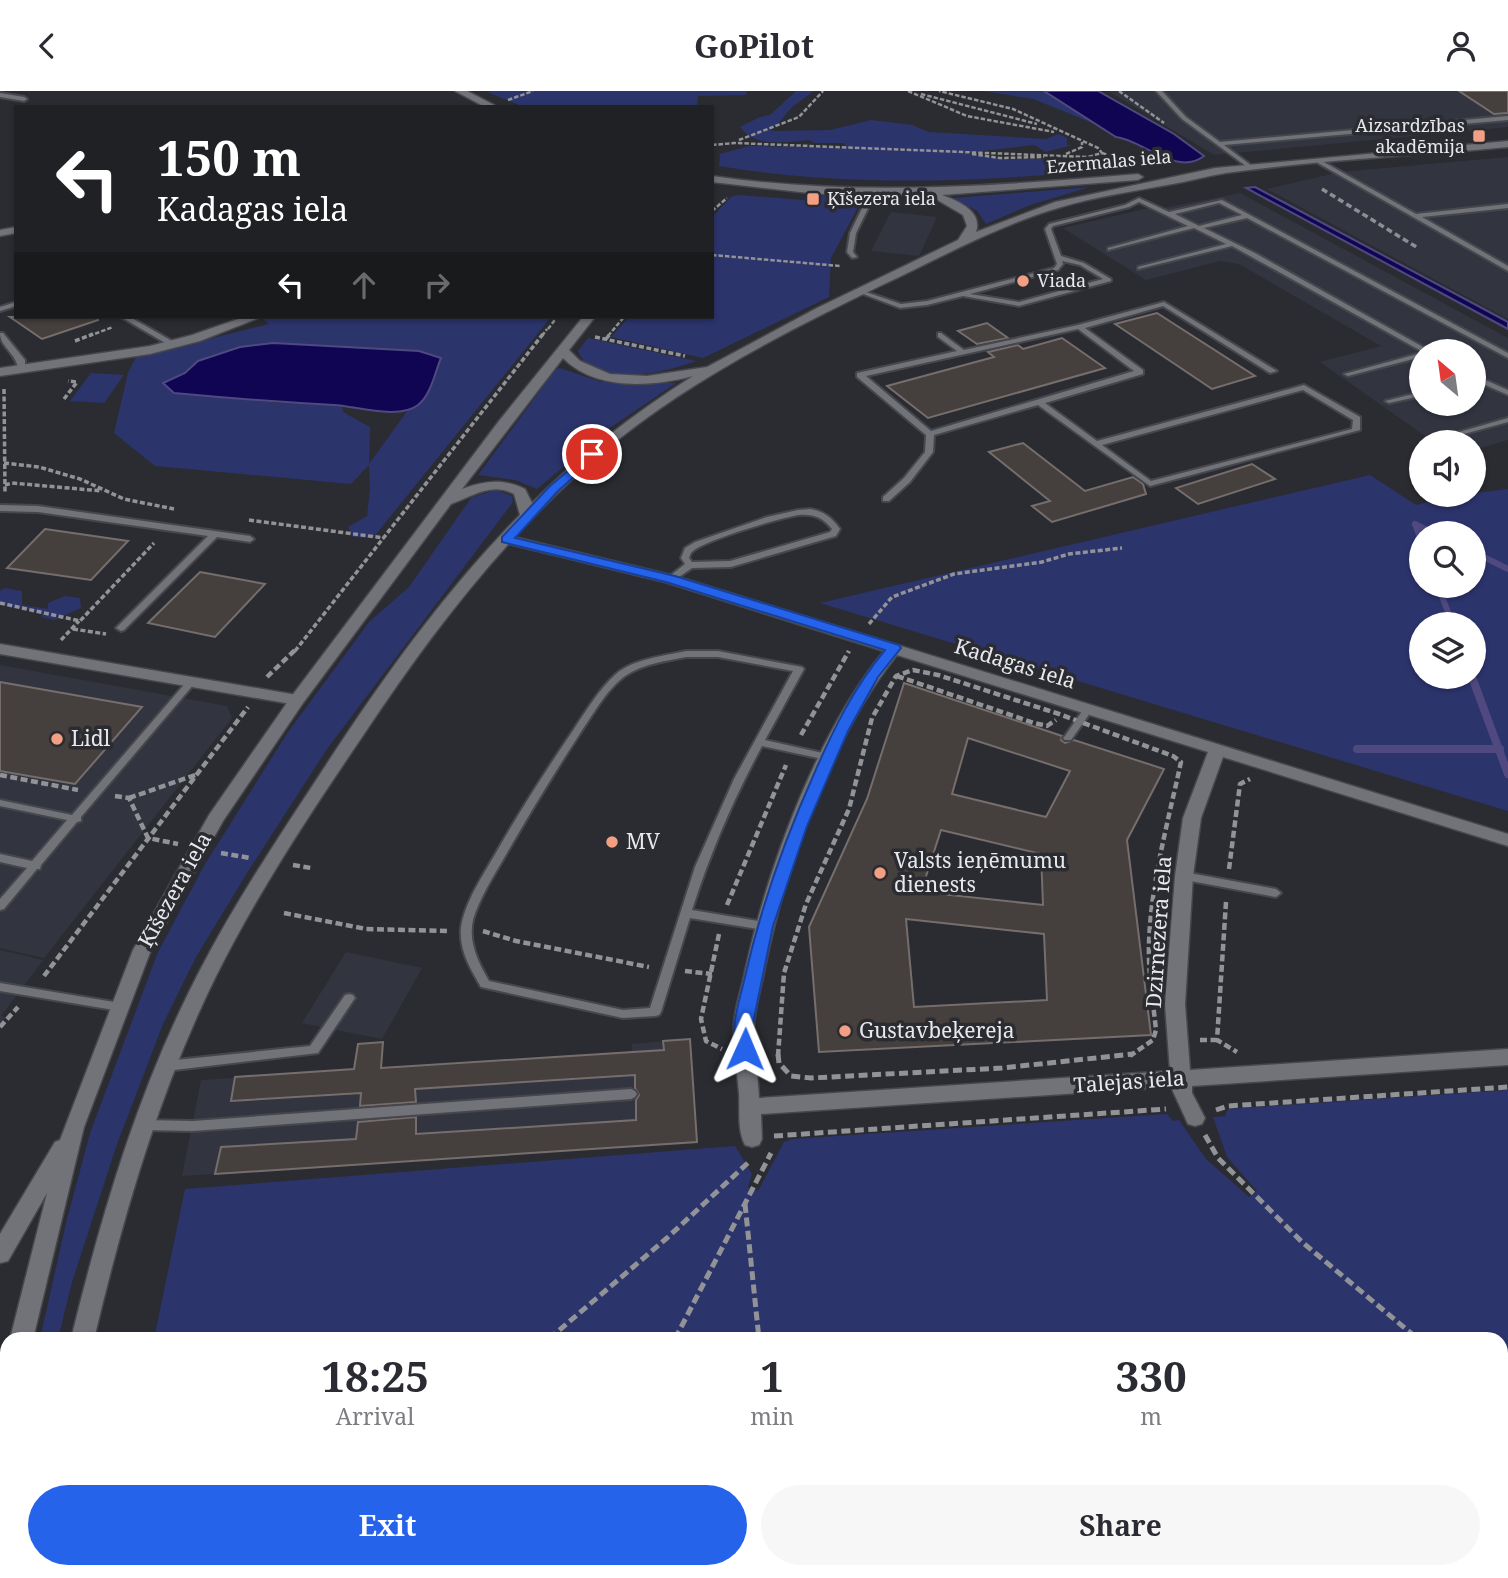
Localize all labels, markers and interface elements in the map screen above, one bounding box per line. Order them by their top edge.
text: GoPilot [694,24,814,67]
icon: back [28,27,66,65]
icon: person [1442,27,1480,65]
place label: Aizsardzības akadēmija [1355,113,1465,158]
text: 150 m [157,124,301,190]
marker: Aizsardzības akadēmija [1471,128,1487,144]
icon: left [42,133,133,224]
street label: Ezermalas iela [1045,144,1172,178]
place label: Ķīšezera iela [827,186,936,210]
text: Kadagas iela [157,187,348,230]
marker: Ķīšezera iela [805,191,821,207]
icon: left [272,266,310,304]
icon: ahead [345,266,383,304]
icon: right [418,266,456,304]
place label: Viada [1037,268,1086,292]
marker: Viada [1015,273,1031,289]
north arrow [1409,339,1486,417]
map controls [1409,339,1486,689]
pin [562,424,622,484]
button: sound [1409,430,1486,507]
icon: arrive [573,435,611,473]
button: search [1409,521,1486,598]
button: layers [1409,612,1486,689]
street label: Kadagas iela [951,631,1079,695]
place label: Lidl [71,724,111,752]
marker: Lidl [49,731,65,747]
street label: Ķīšezera iela [131,827,217,952]
place label: MV [626,827,661,855]
marker: MV [604,834,620,850]
place label: Valsts ieņēmumu dienests [894,846,1066,898]
street label: Dzirnezera iela [1139,855,1177,1009]
marker: Valsts ieņēmumu dienests [872,865,888,881]
position arrow [708,1012,782,1086]
place label: Gustavbeķereja [859,1016,1015,1044]
marker: Gustavbeķereja [837,1023,853,1039]
street label: Talejas iela [1073,1063,1185,1099]
text: 18:25 [321,1347,429,1404]
text: 1 [760,1347,784,1404]
text: 330 [1115,1347,1187,1404]
text: Arrival [336,1400,414,1432]
text: min [750,1400,794,1432]
text: m [1140,1400,1162,1432]
button: Exit [28,1485,747,1565]
button: Share [761,1485,1480,1565]

